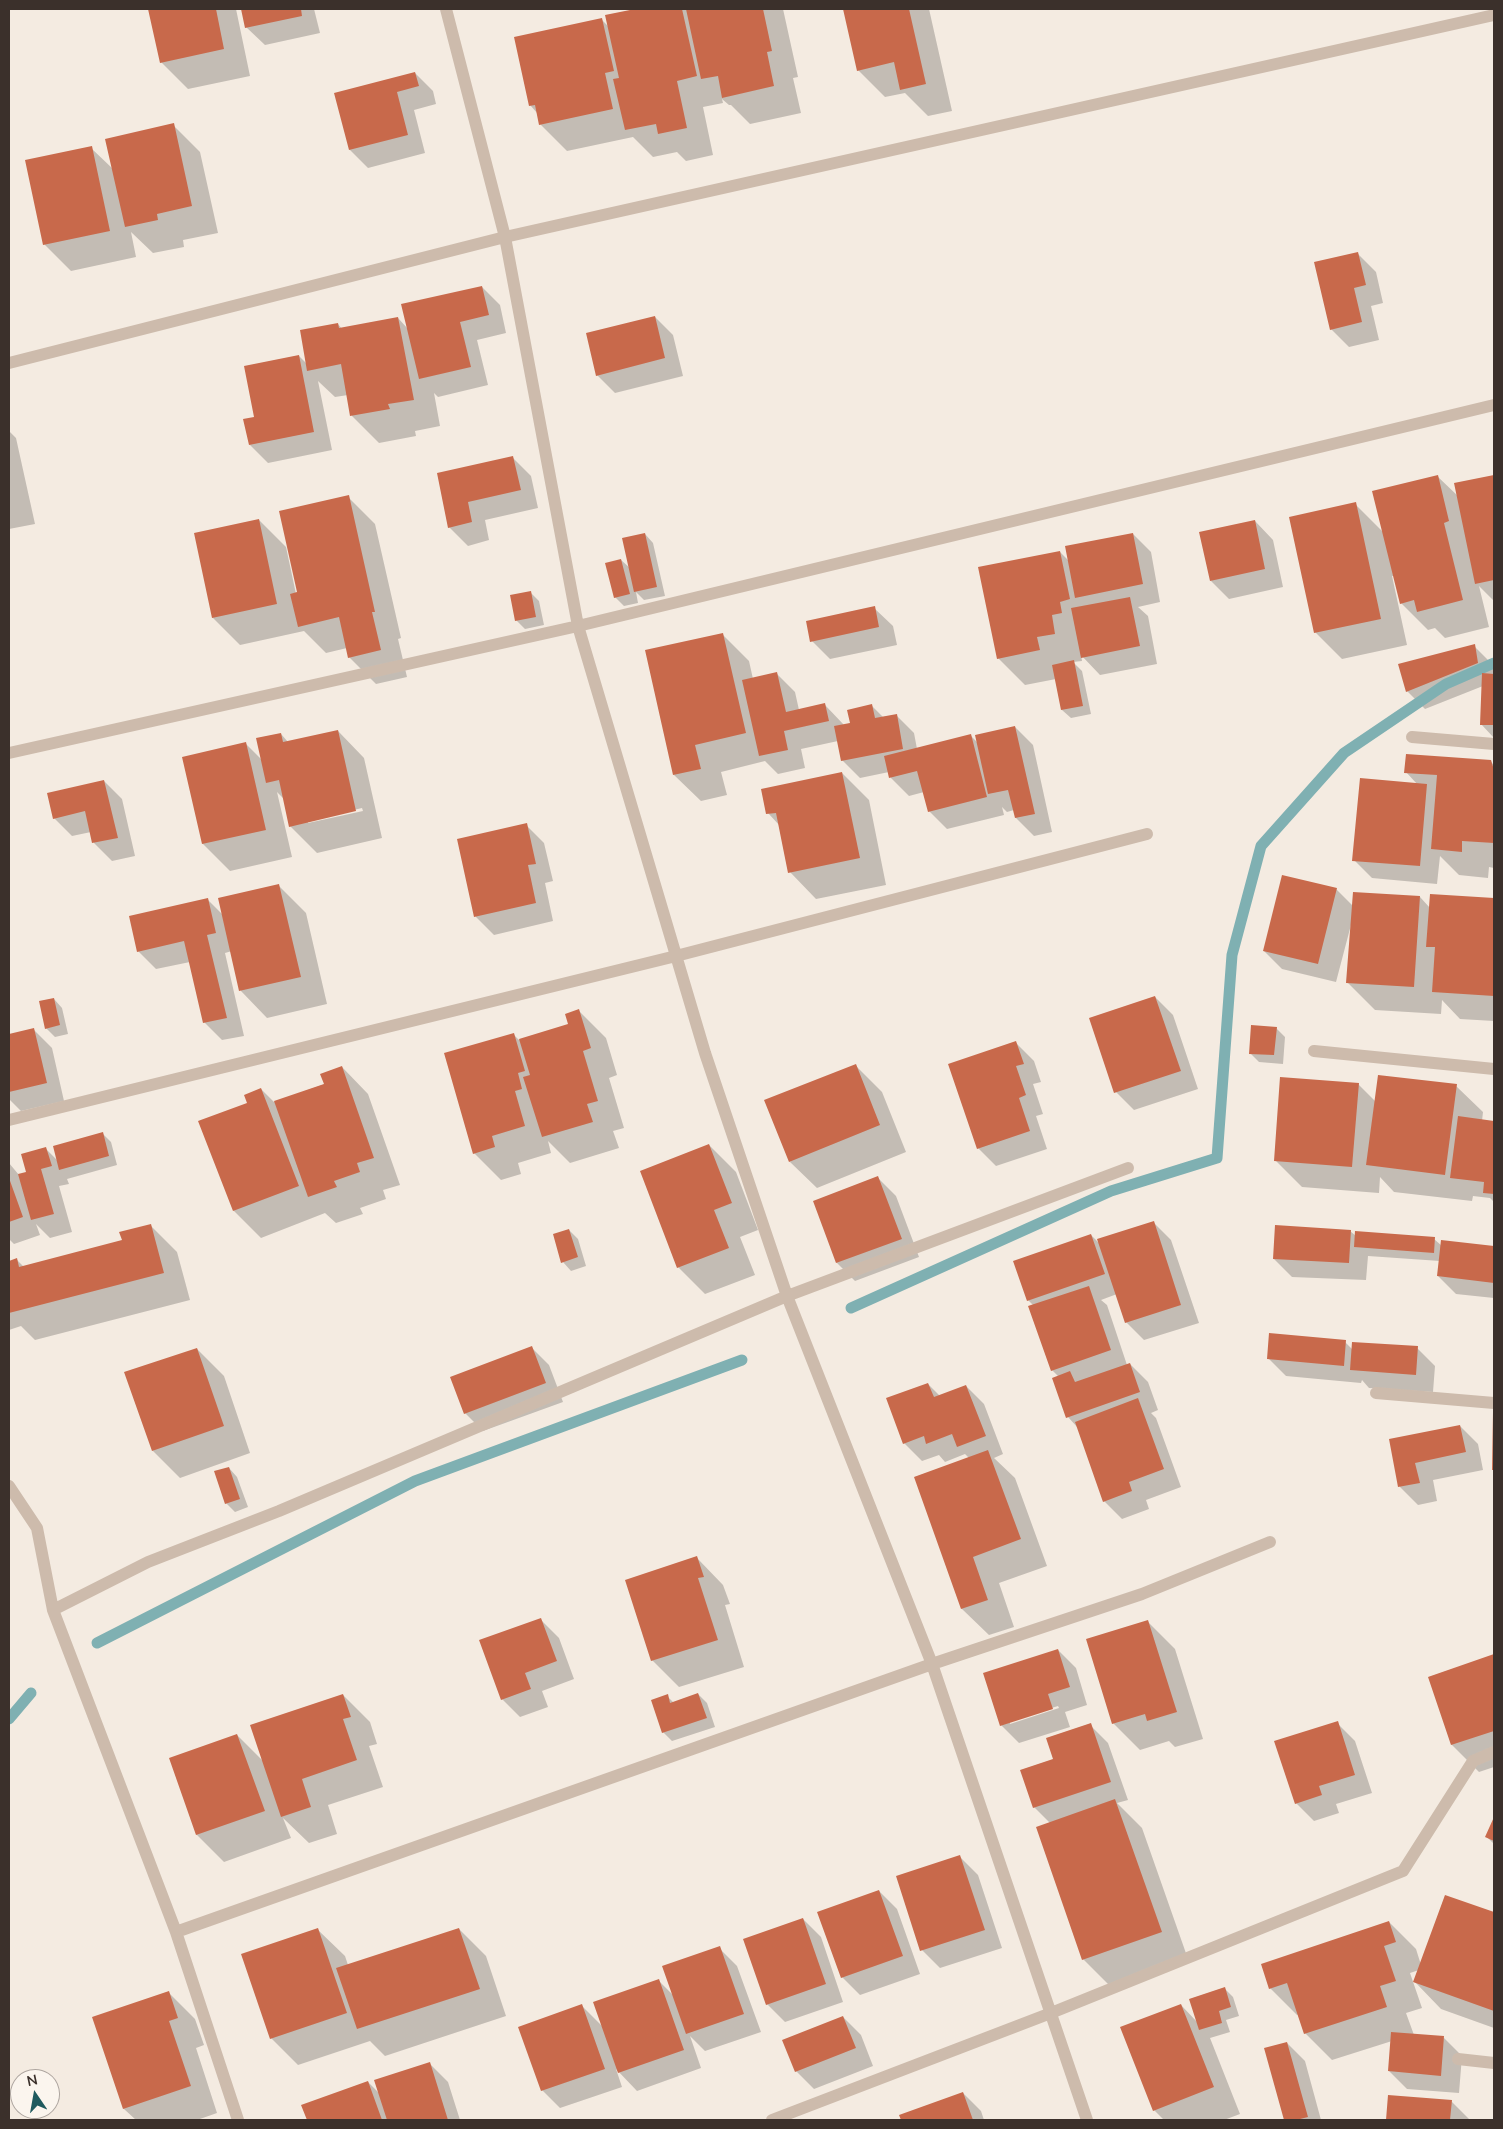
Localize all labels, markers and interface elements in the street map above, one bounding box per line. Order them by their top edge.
north arrow [10,2069,60,2119]
text: N [25,2070,39,2090]

